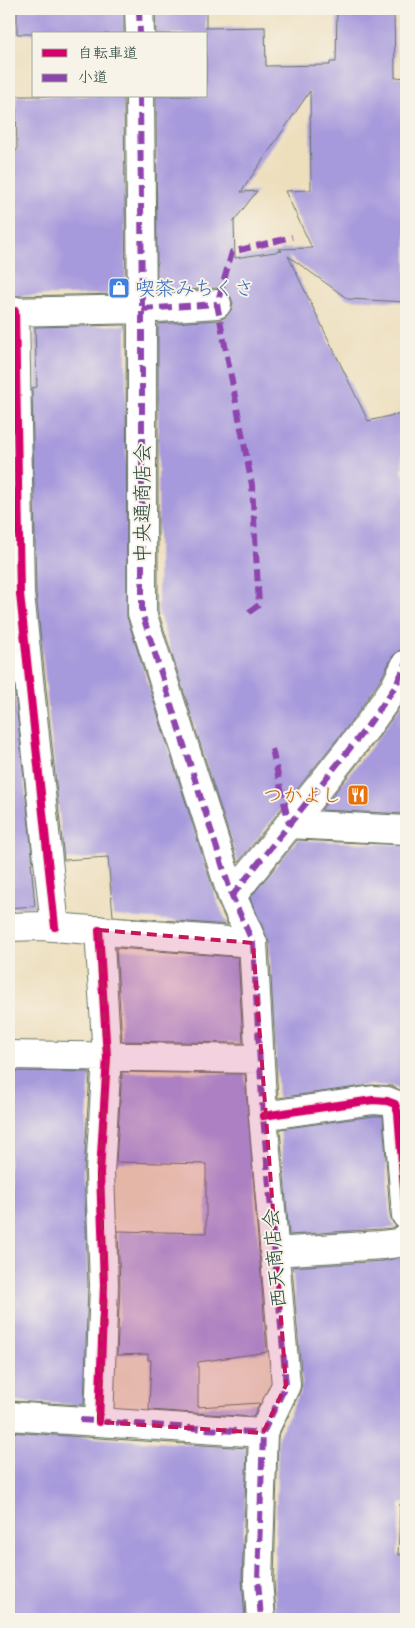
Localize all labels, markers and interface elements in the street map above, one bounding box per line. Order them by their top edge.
legend [32,32,208,98]
text: 自転車道 [78,44,138,63]
text: 小道 [78,68,108,87]
shop icon: 喫茶みちくさ [107,276,131,300]
place label: 喫茶みちくさ [135,276,254,301]
street label: 中央通商店会 [130,443,155,563]
place label: つかよし [263,783,342,808]
restaurant icon: つかよし [346,783,370,807]
street label: 西天商店会 [258,1207,292,1309]

